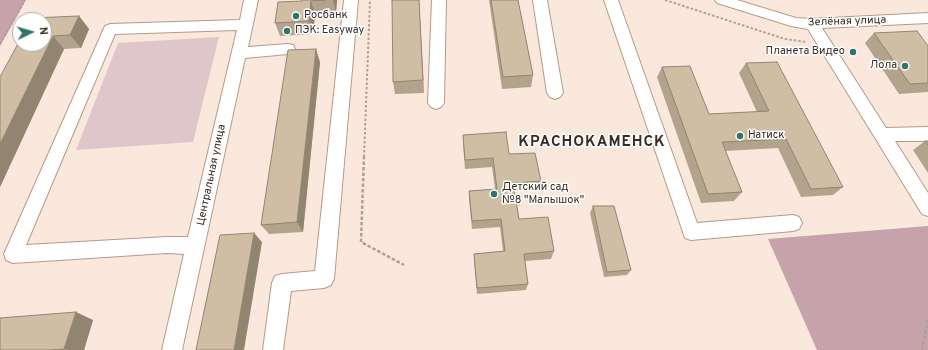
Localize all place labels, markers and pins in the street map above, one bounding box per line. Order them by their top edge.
place label: Росбанк [304,9,348,23]
marker: Росбанк [291,11,301,21]
place label: ПЭК: Easyway [295,24,364,38]
marker: ПЭК: Easyway [282,26,292,36]
place label: Планета Видео [766,45,845,59]
marker: Планета Видео [848,47,858,57]
place label: Лола [870,59,897,73]
marker: Лола [900,61,910,71]
place label: Натиск [748,129,785,143]
marker: Натиск [735,131,745,141]
place label: Детский сад №8 "Малышок" [502,181,584,207]
marker: Детский сад №8 "Малышок" [489,189,499,199]

